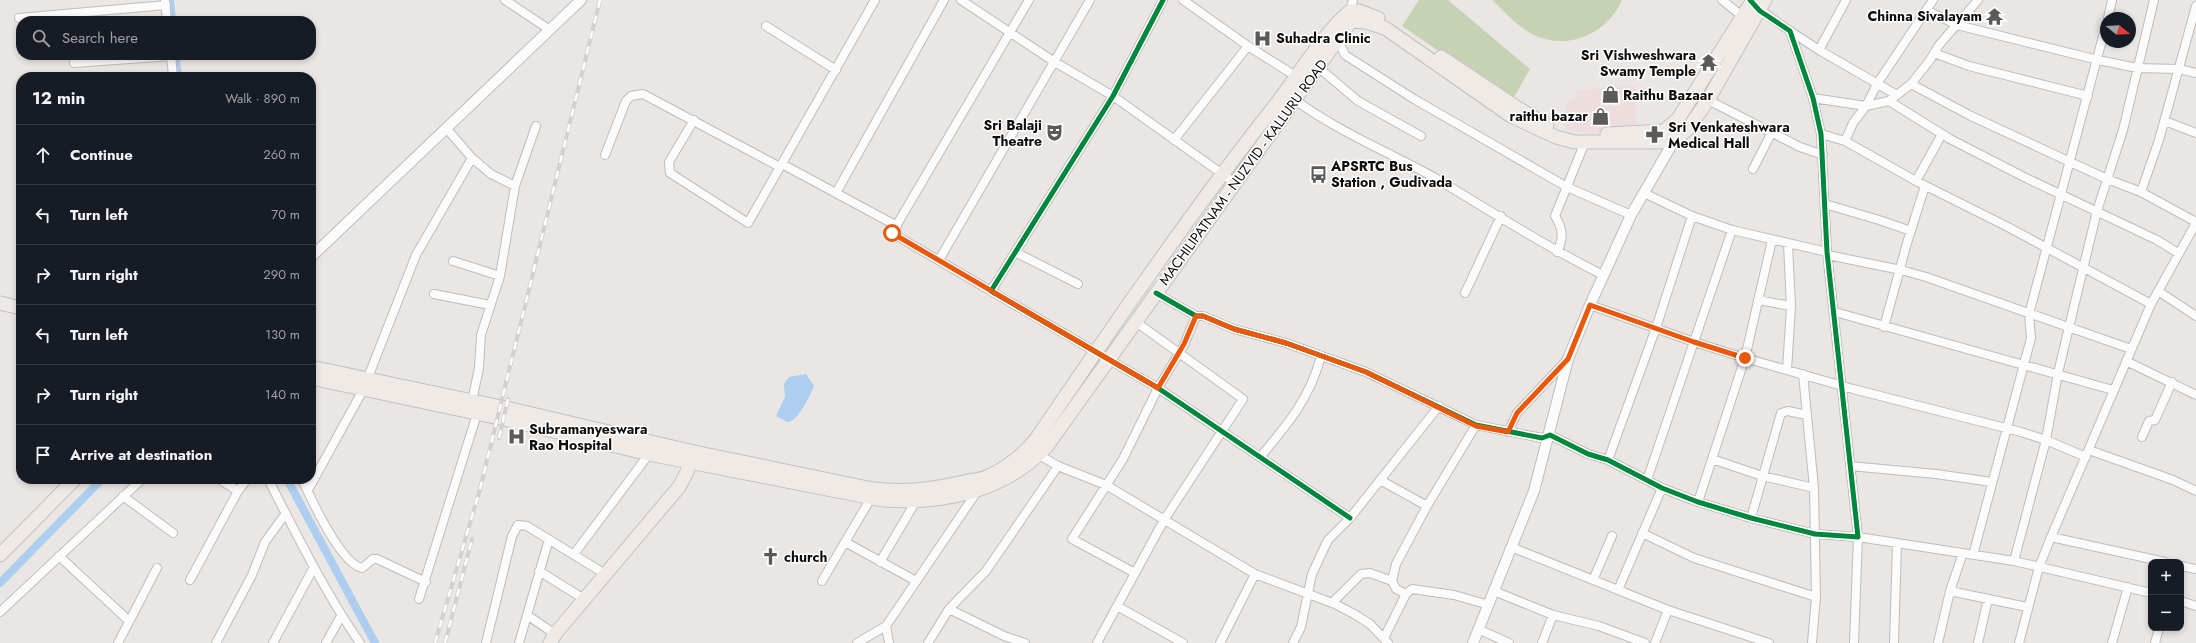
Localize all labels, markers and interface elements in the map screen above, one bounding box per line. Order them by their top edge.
place label: Chinna Sivalayam [1867,6,1982,26]
temple icon: Chinna Sivalayam [1985,6,2005,26]
north arrow [2100,12,2136,48]
search box [16,16,316,60]
icon: search [30,27,52,49]
text: Search here [62,27,138,49]
hospital icon: Suhadra Clinic [1253,28,1273,48]
place label: Suhadra Clinic [1276,28,1371,48]
place label: Sri Vishweshwara Swamy Temple [1581,45,1696,81]
temple icon: Sri Vishweshwara Swamy Temple [1699,53,1719,73]
street label: MACHILIPATNAM - NUZVID - KALLURU ROAD [1154,55,1332,289]
shop icon: Raithu Bazaar [1600,85,1620,105]
place label: Raithu Bazaar [1623,85,1713,105]
text: 12 min [32,86,85,110]
text: Walk · 890 m [225,89,300,108]
place label: raithu bazar [1509,106,1588,126]
shop icon: raithu bazar [1591,106,1611,126]
place label: Sri Balaji Theatre [984,115,1042,151]
place label: Sri Venkateshwara Medical Hall [1668,117,1790,153]
theatre icon: Sri Balaji Theatre [1045,123,1065,143]
pharmacy icon: Sri Venkateshwara Medical Hall [1645,125,1665,145]
icon: ahead [32,144,54,166]
text: Continue [70,144,133,166]
text: 260 m [263,145,300,164]
place label: APSRTC Bus Station , Gudivada [1330,156,1452,192]
bus stop icon: APSRTC Bus Station , Gudivada [1308,164,1328,184]
icon: left [32,204,54,226]
text: Turn left [70,204,128,226]
text: 70 m [271,205,300,224]
route start [883,224,901,242]
icon: right [32,264,54,286]
text: Turn right [70,264,138,286]
text: 290 m [263,265,300,284]
icon: left [32,324,54,346]
text: Turn left [70,324,128,346]
text: 130 m [265,325,300,344]
route end [1736,349,1754,367]
icon: right [32,384,54,406]
text: Turn right [70,384,138,406]
text: 140 m [265,385,300,404]
place label: Subramanyeswara Rao Hospital [529,419,648,455]
hospital icon: Subramanyeswara Rao Hospital [506,427,526,447]
icon: arrive [32,444,54,466]
text: Arrive at destination [70,444,212,466]
church icon: church [761,547,781,567]
place label: church [784,547,827,567]
map controls [2148,559,2184,631]
button: + [2148,559,2184,595]
button: − [2148,595,2184,631]

